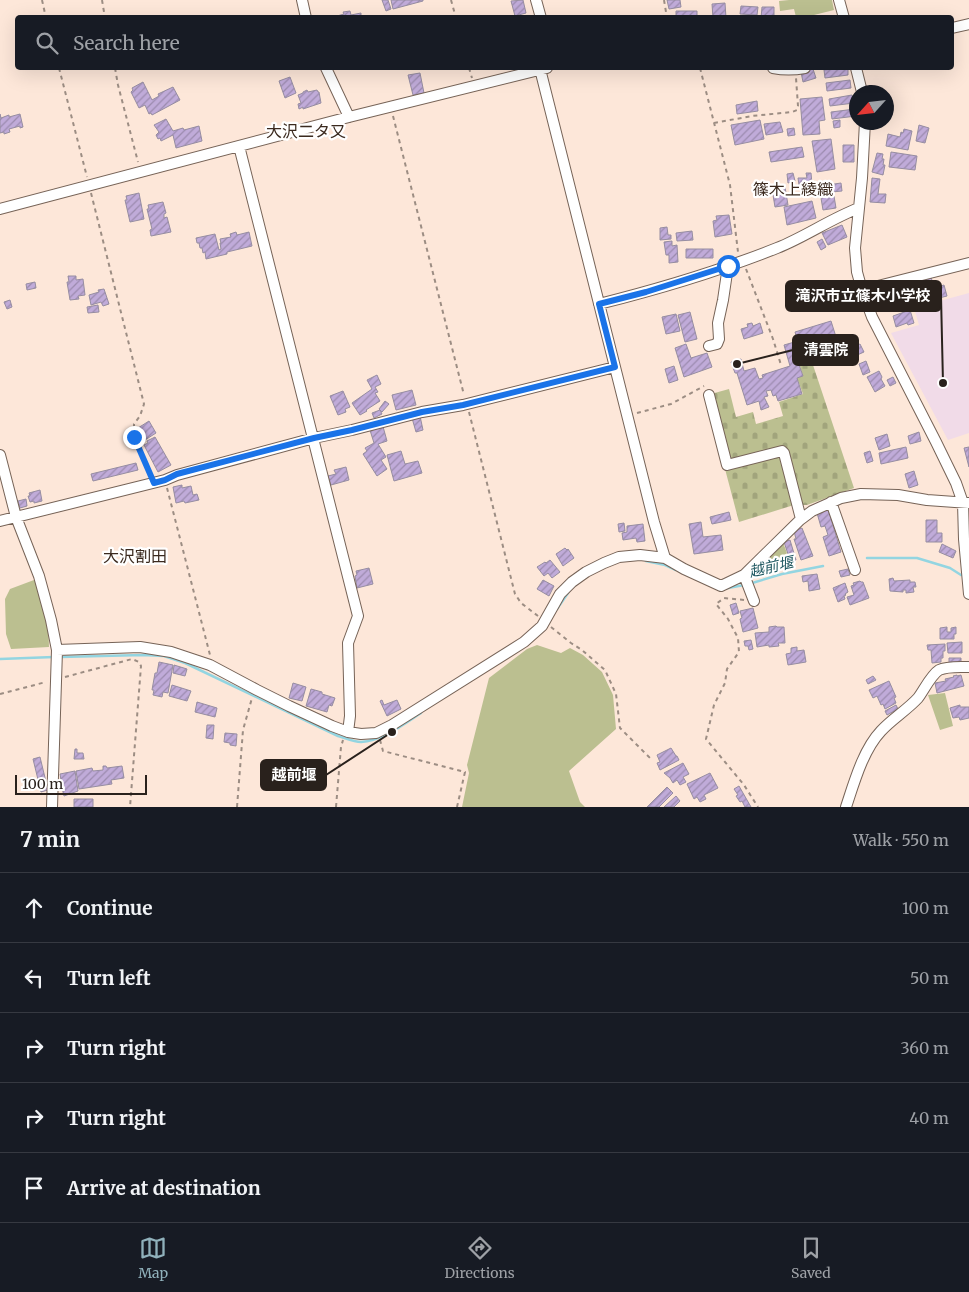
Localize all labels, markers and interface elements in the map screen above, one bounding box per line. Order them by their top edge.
search box [15,15,954,70]
icon: search [33,29,61,57]
text: Search here [73,31,180,55]
north arrow [849,85,894,130]
district label: 大沢二タ又 [266,121,346,141]
district label: 篠木上綾織 [753,179,833,199]
route start [717,255,740,278]
callout: 滝沢市立篠木小学校 [786,281,941,311]
text: 滝沢市立篠木小学校 [795,286,931,305]
callout: 清雲院 [793,335,858,365]
text: 清雲院 [803,340,849,359]
route end [123,426,146,449]
district label: 大沢割田 [103,546,167,566]
water label: 越前堰 [747,552,798,581]
callout: 越前堰 [261,760,326,790]
text: 越前堰 [271,765,317,784]
scale bar [15,772,148,795]
text: 100 m [22,775,63,793]
text: 7 min [20,826,80,853]
text: Walk · 550 m [853,830,949,850]
icon: ahead [20,894,48,922]
text: Continue [67,896,153,920]
text: 100 m [902,898,949,918]
icon: left [20,964,48,992]
text: Turn left [67,966,151,990]
text: 50 m [910,968,949,988]
icon: right [20,1034,48,1062]
text: Turn right [67,1036,166,1060]
text: 360 m [900,1038,949,1058]
icon: right [20,1104,48,1132]
text: Turn right [67,1106,166,1130]
text: 40 m [909,1108,949,1128]
icon: arrive [20,1174,48,1202]
text: Arrive at destination [67,1176,261,1200]
tab: Map [138,1234,168,1282]
tab: Directions [445,1234,515,1282]
tab: Saved [791,1234,831,1282]

